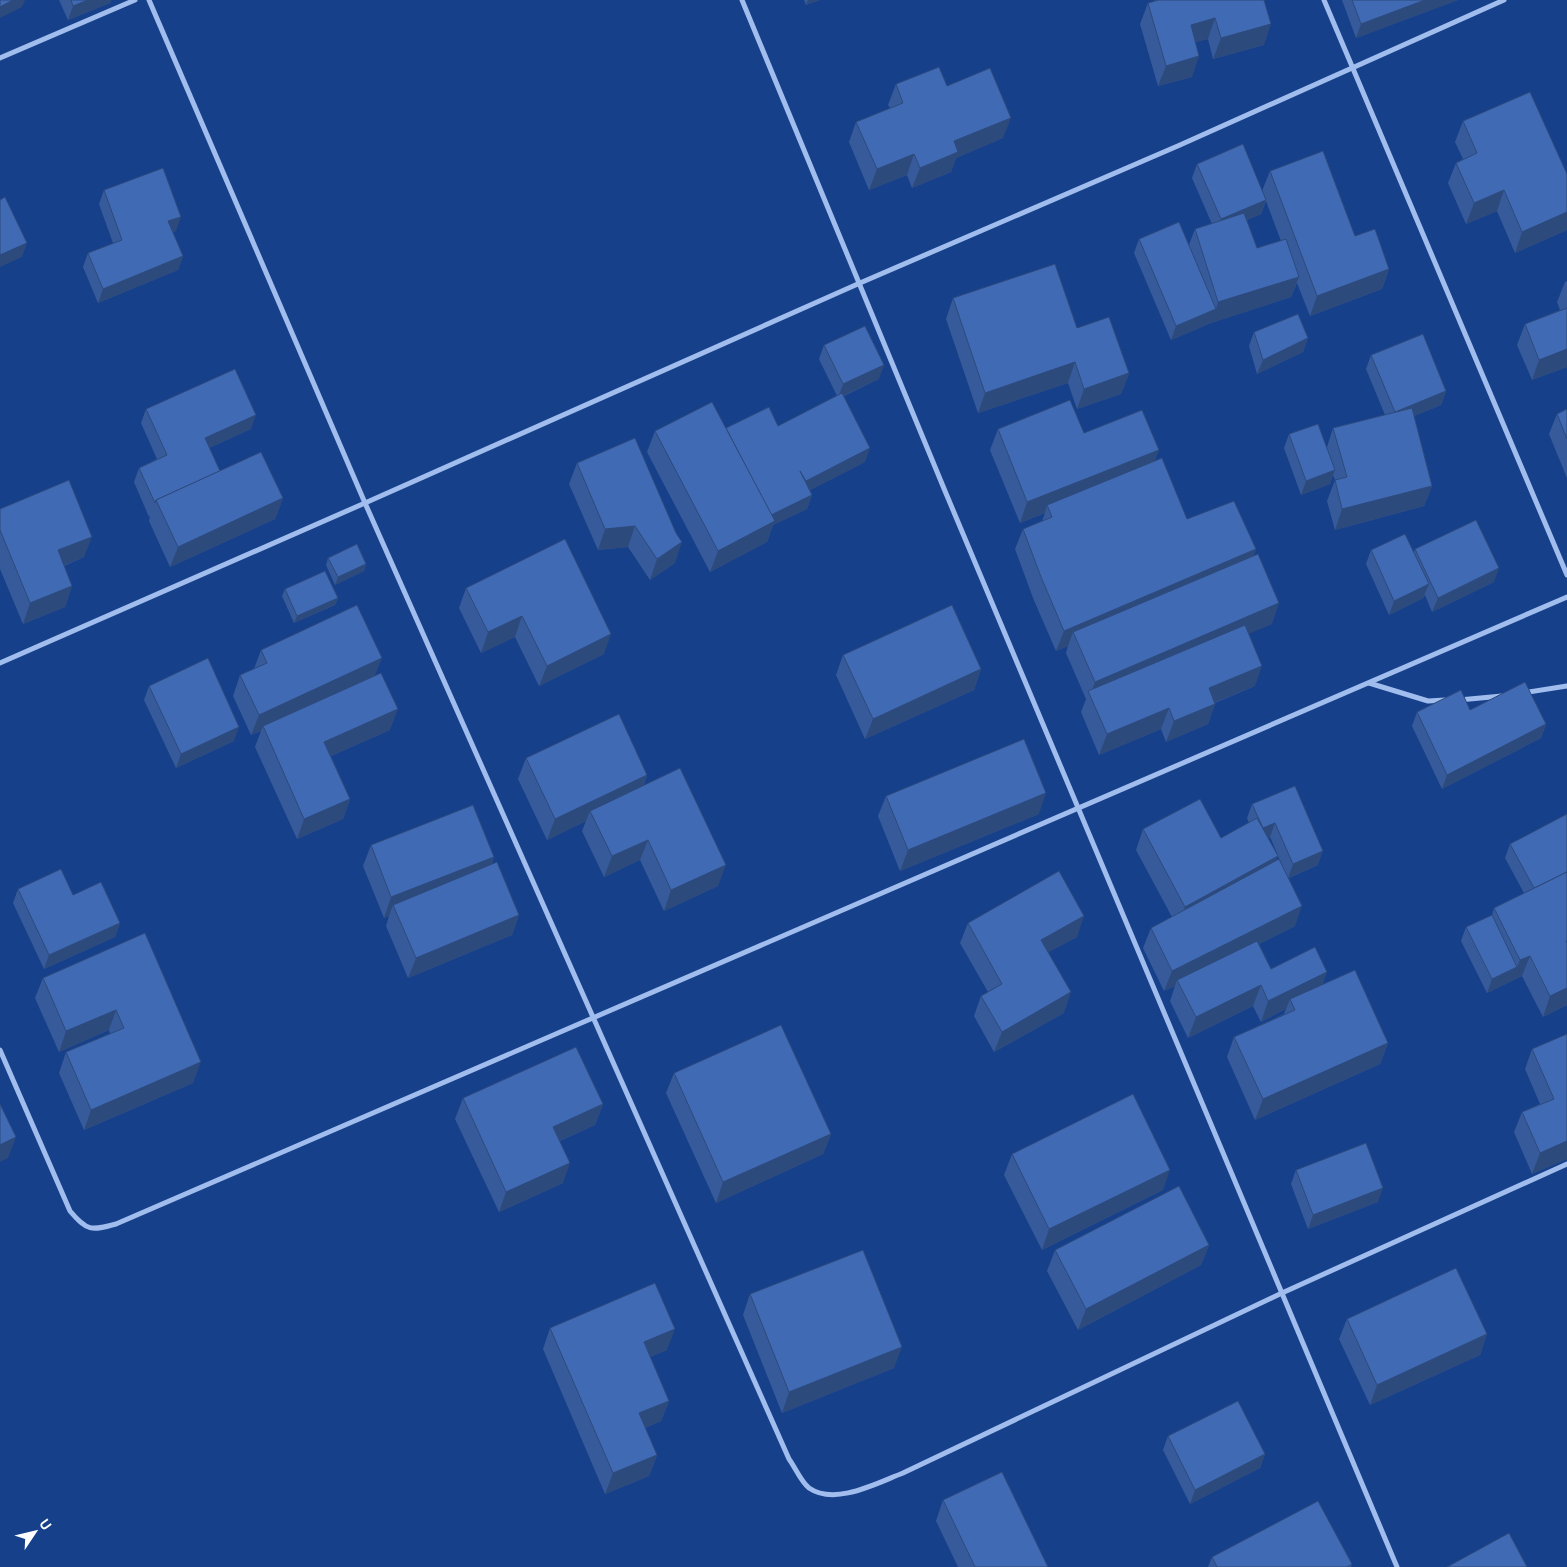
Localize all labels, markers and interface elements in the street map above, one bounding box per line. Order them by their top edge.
north arrow [10,1507,60,1557]
text: U [36,1516,56,1534]

